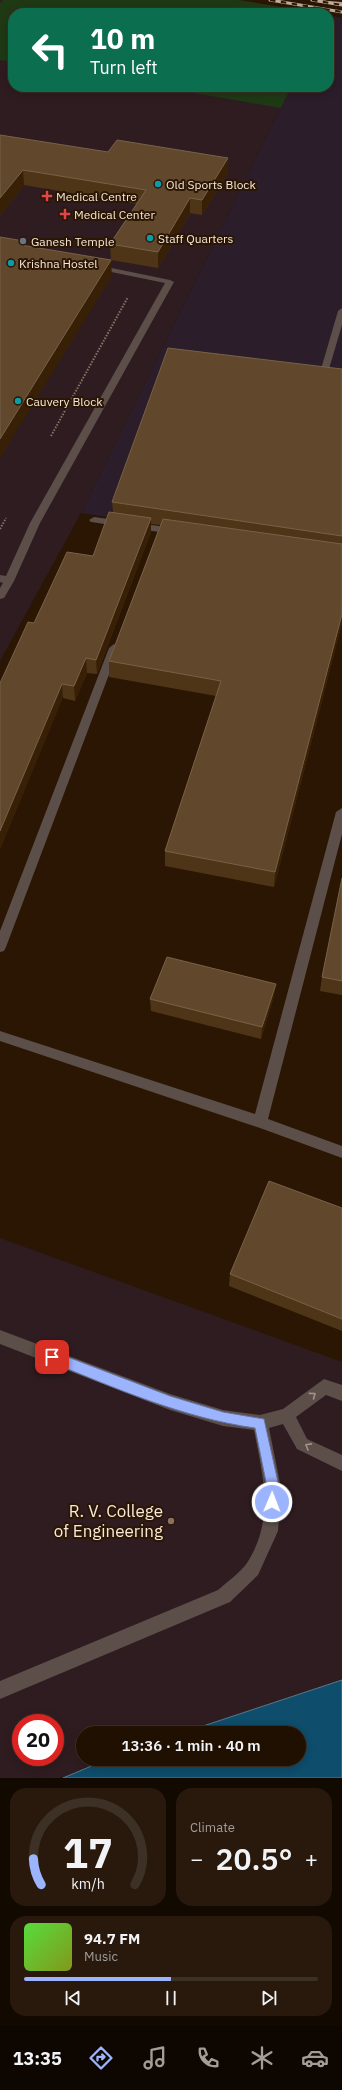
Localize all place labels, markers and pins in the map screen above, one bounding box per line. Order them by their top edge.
place label: Old Sports Block [166,177,256,192]
marker: Old Sports Block [153,179,163,189]
place label: Medical Centre [56,189,137,204]
marker: Medical Centre [41,190,53,202]
place label: Medical Center [74,207,155,222]
marker: Medical Center [59,208,71,220]
place label: Staff Quarters [158,231,234,246]
marker: Staff Quarters [145,233,155,243]
place label: Ganesh Temple [31,234,115,249]
marker: Ganesh Temple [18,236,28,246]
place label: Krishna Hostel [19,256,98,271]
marker: Krishna Hostel [6,258,16,268]
place label: Cauvery Block [26,394,103,409]
marker: Cauvery Block [13,396,23,406]
pin [35,1340,69,1374]
place label: R. V. College of Engineering [54,1500,163,1542]
marker: R. V. College of Engineering [166,1516,176,1526]

